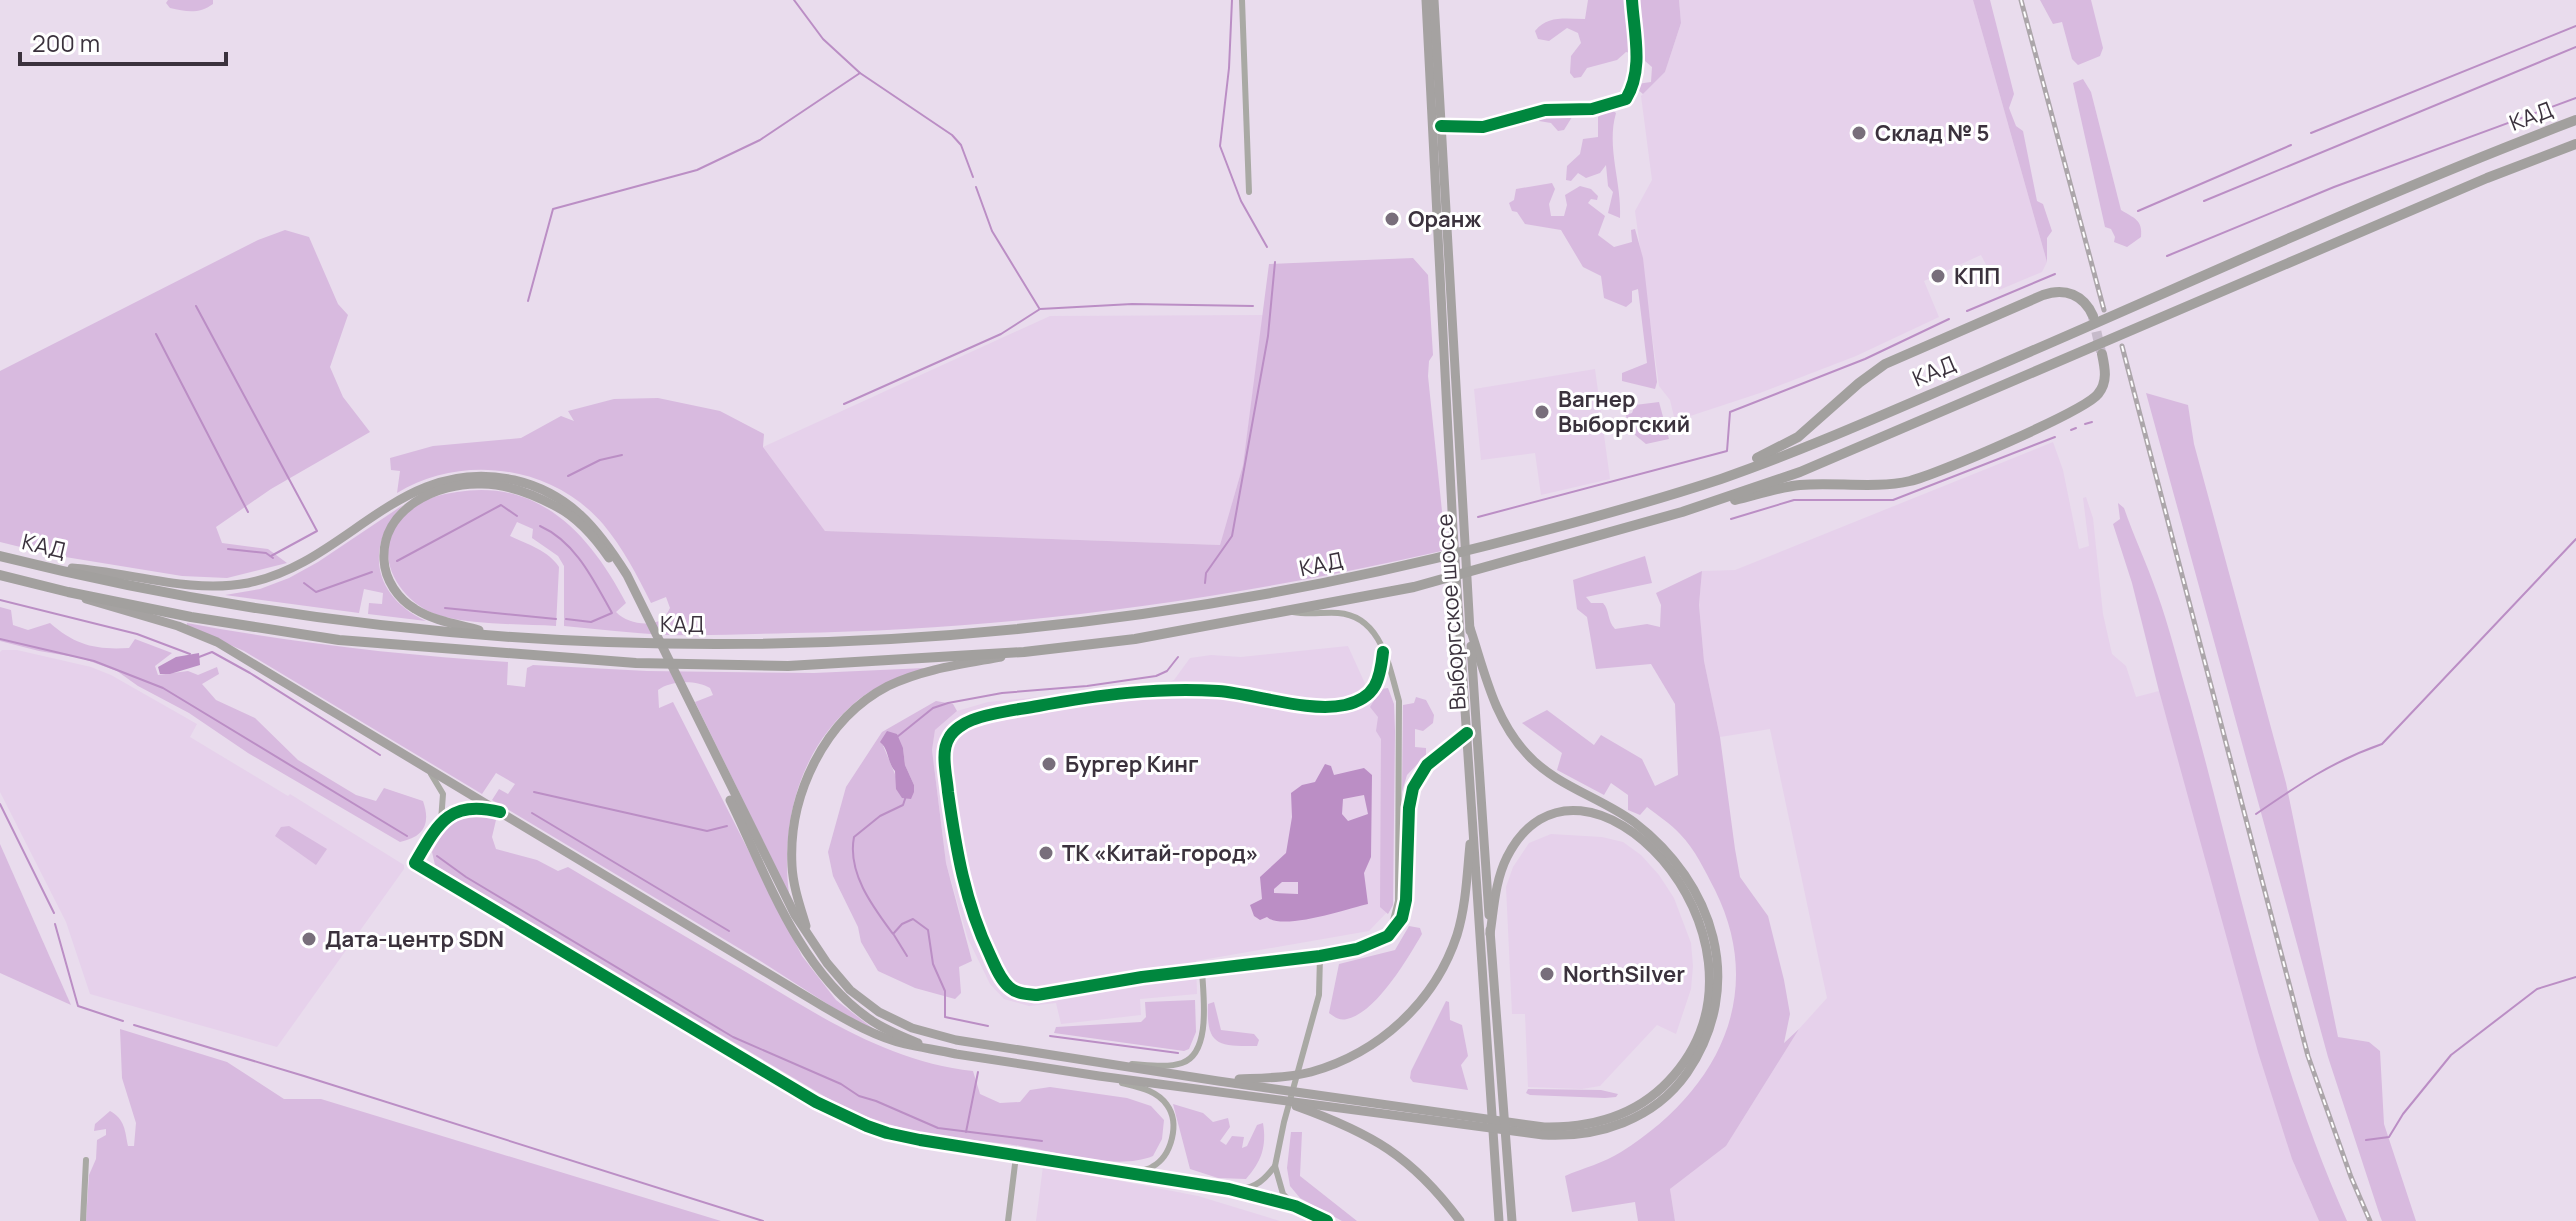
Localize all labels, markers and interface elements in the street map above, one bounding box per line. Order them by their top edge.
scale bar [20,16,226,66]
text: 200 m [32,26,100,59]
street label: КАД [2505,94,2557,138]
place label: Склад № 5 [1875,118,1989,148]
marker: Склад № 5 [1850,124,1868,142]
place label: Оранж [1408,204,1481,234]
marker: Оранж [1383,210,1401,228]
place label: КПП [1954,261,2000,291]
marker: КПП [1929,267,1947,285]
street label: КАД [1908,349,1960,393]
place label: Вагнер Выборгский [1558,384,1690,439]
marker: Вагнер Выборгский [1533,403,1551,421]
street label: Выборгское шоссе [1429,513,1473,711]
street label: КАД [19,526,69,566]
street label: КАД [1296,545,1346,583]
street label: КАД [660,609,704,639]
place label: Бургер Кинг [1065,749,1199,779]
marker: Бургер Кинг [1040,755,1058,773]
place label: ТК «Китай-город» [1062,838,1259,868]
marker: ТК «Китай-город» [1037,844,1055,862]
place label: Дата-центр SDN [325,924,504,954]
marker: Дата-центр SDN [300,930,318,948]
place label: NorthSilver [1563,959,1685,989]
marker: NorthSilver [1538,965,1556,983]

